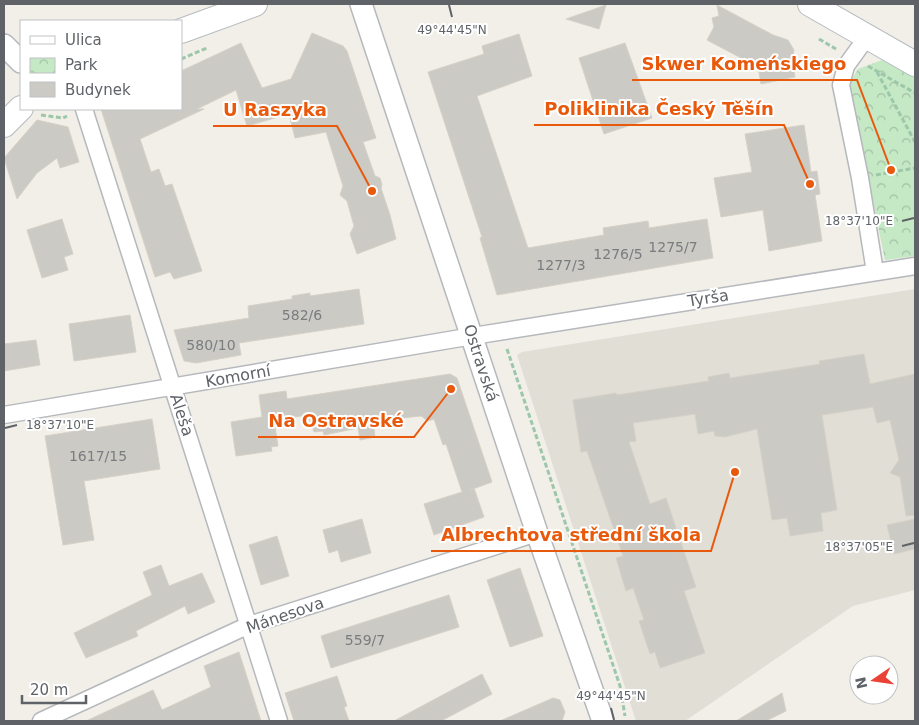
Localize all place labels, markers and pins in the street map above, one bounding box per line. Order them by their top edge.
callout: Skwer Komeńskiego [632,47,857,80]
callout: Poliklinika Český Těšín [534,92,784,125]
callout: U Raszyka [213,93,337,126]
callout: Na Ostravské [258,404,414,437]
callout: Albrechtova střední škola [431,518,711,551]

